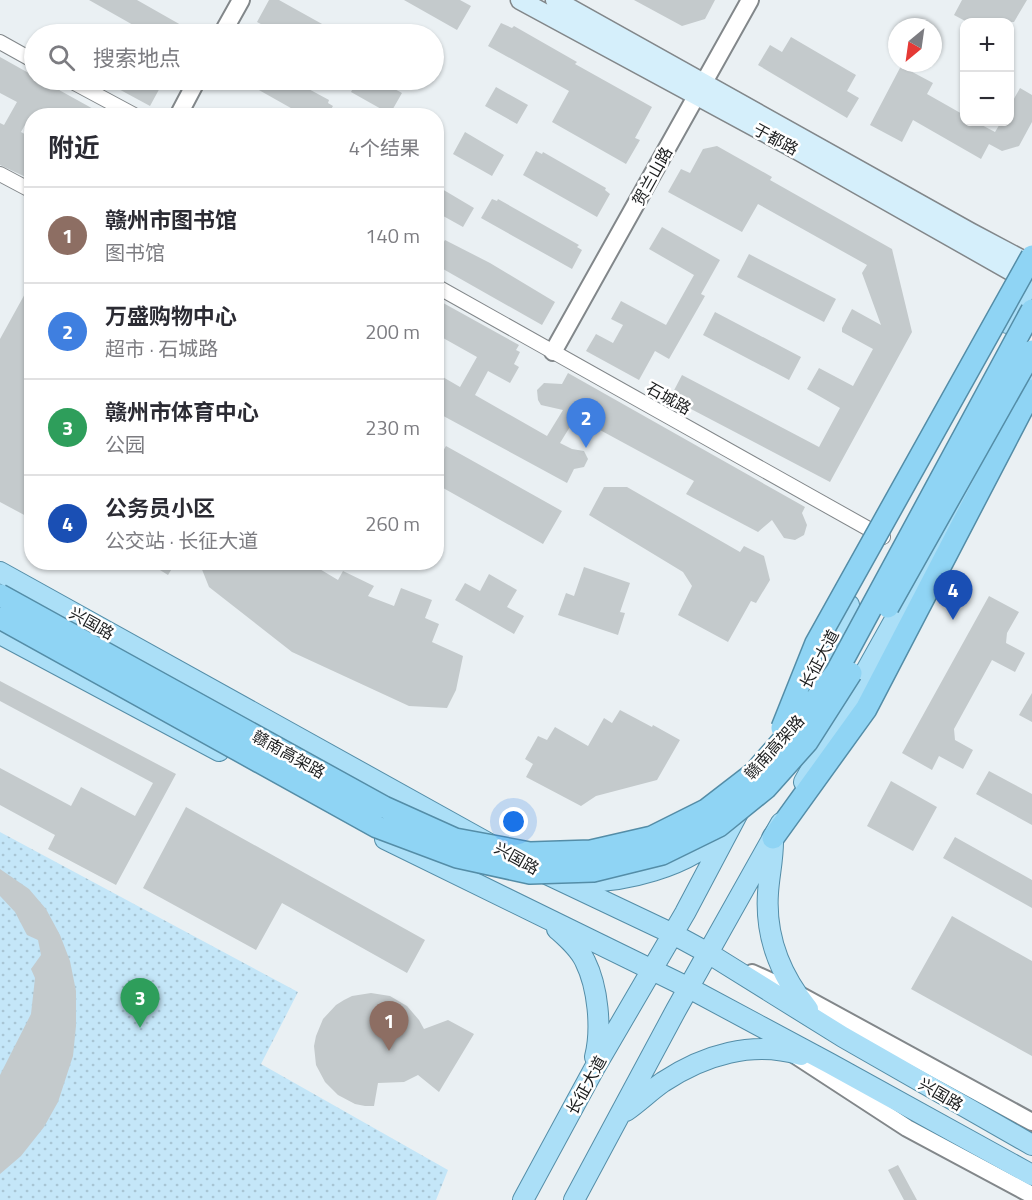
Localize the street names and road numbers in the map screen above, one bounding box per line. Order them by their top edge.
street label: 于都路 [749,117,803,161]
street label: 贺兰山路 [626,142,678,210]
street label: 石城路 [642,376,696,420]
street label: 兴国路 [65,601,119,645]
street label: 长征大道 [793,625,845,693]
street label: 赣南高架路 [738,709,810,785]
street label: 赣南高架路 [248,724,330,784]
street label: 兴国路 [490,836,544,880]
street label: 长征大道 [560,1051,612,1119]
street label: 兴国路 [914,1072,968,1116]

